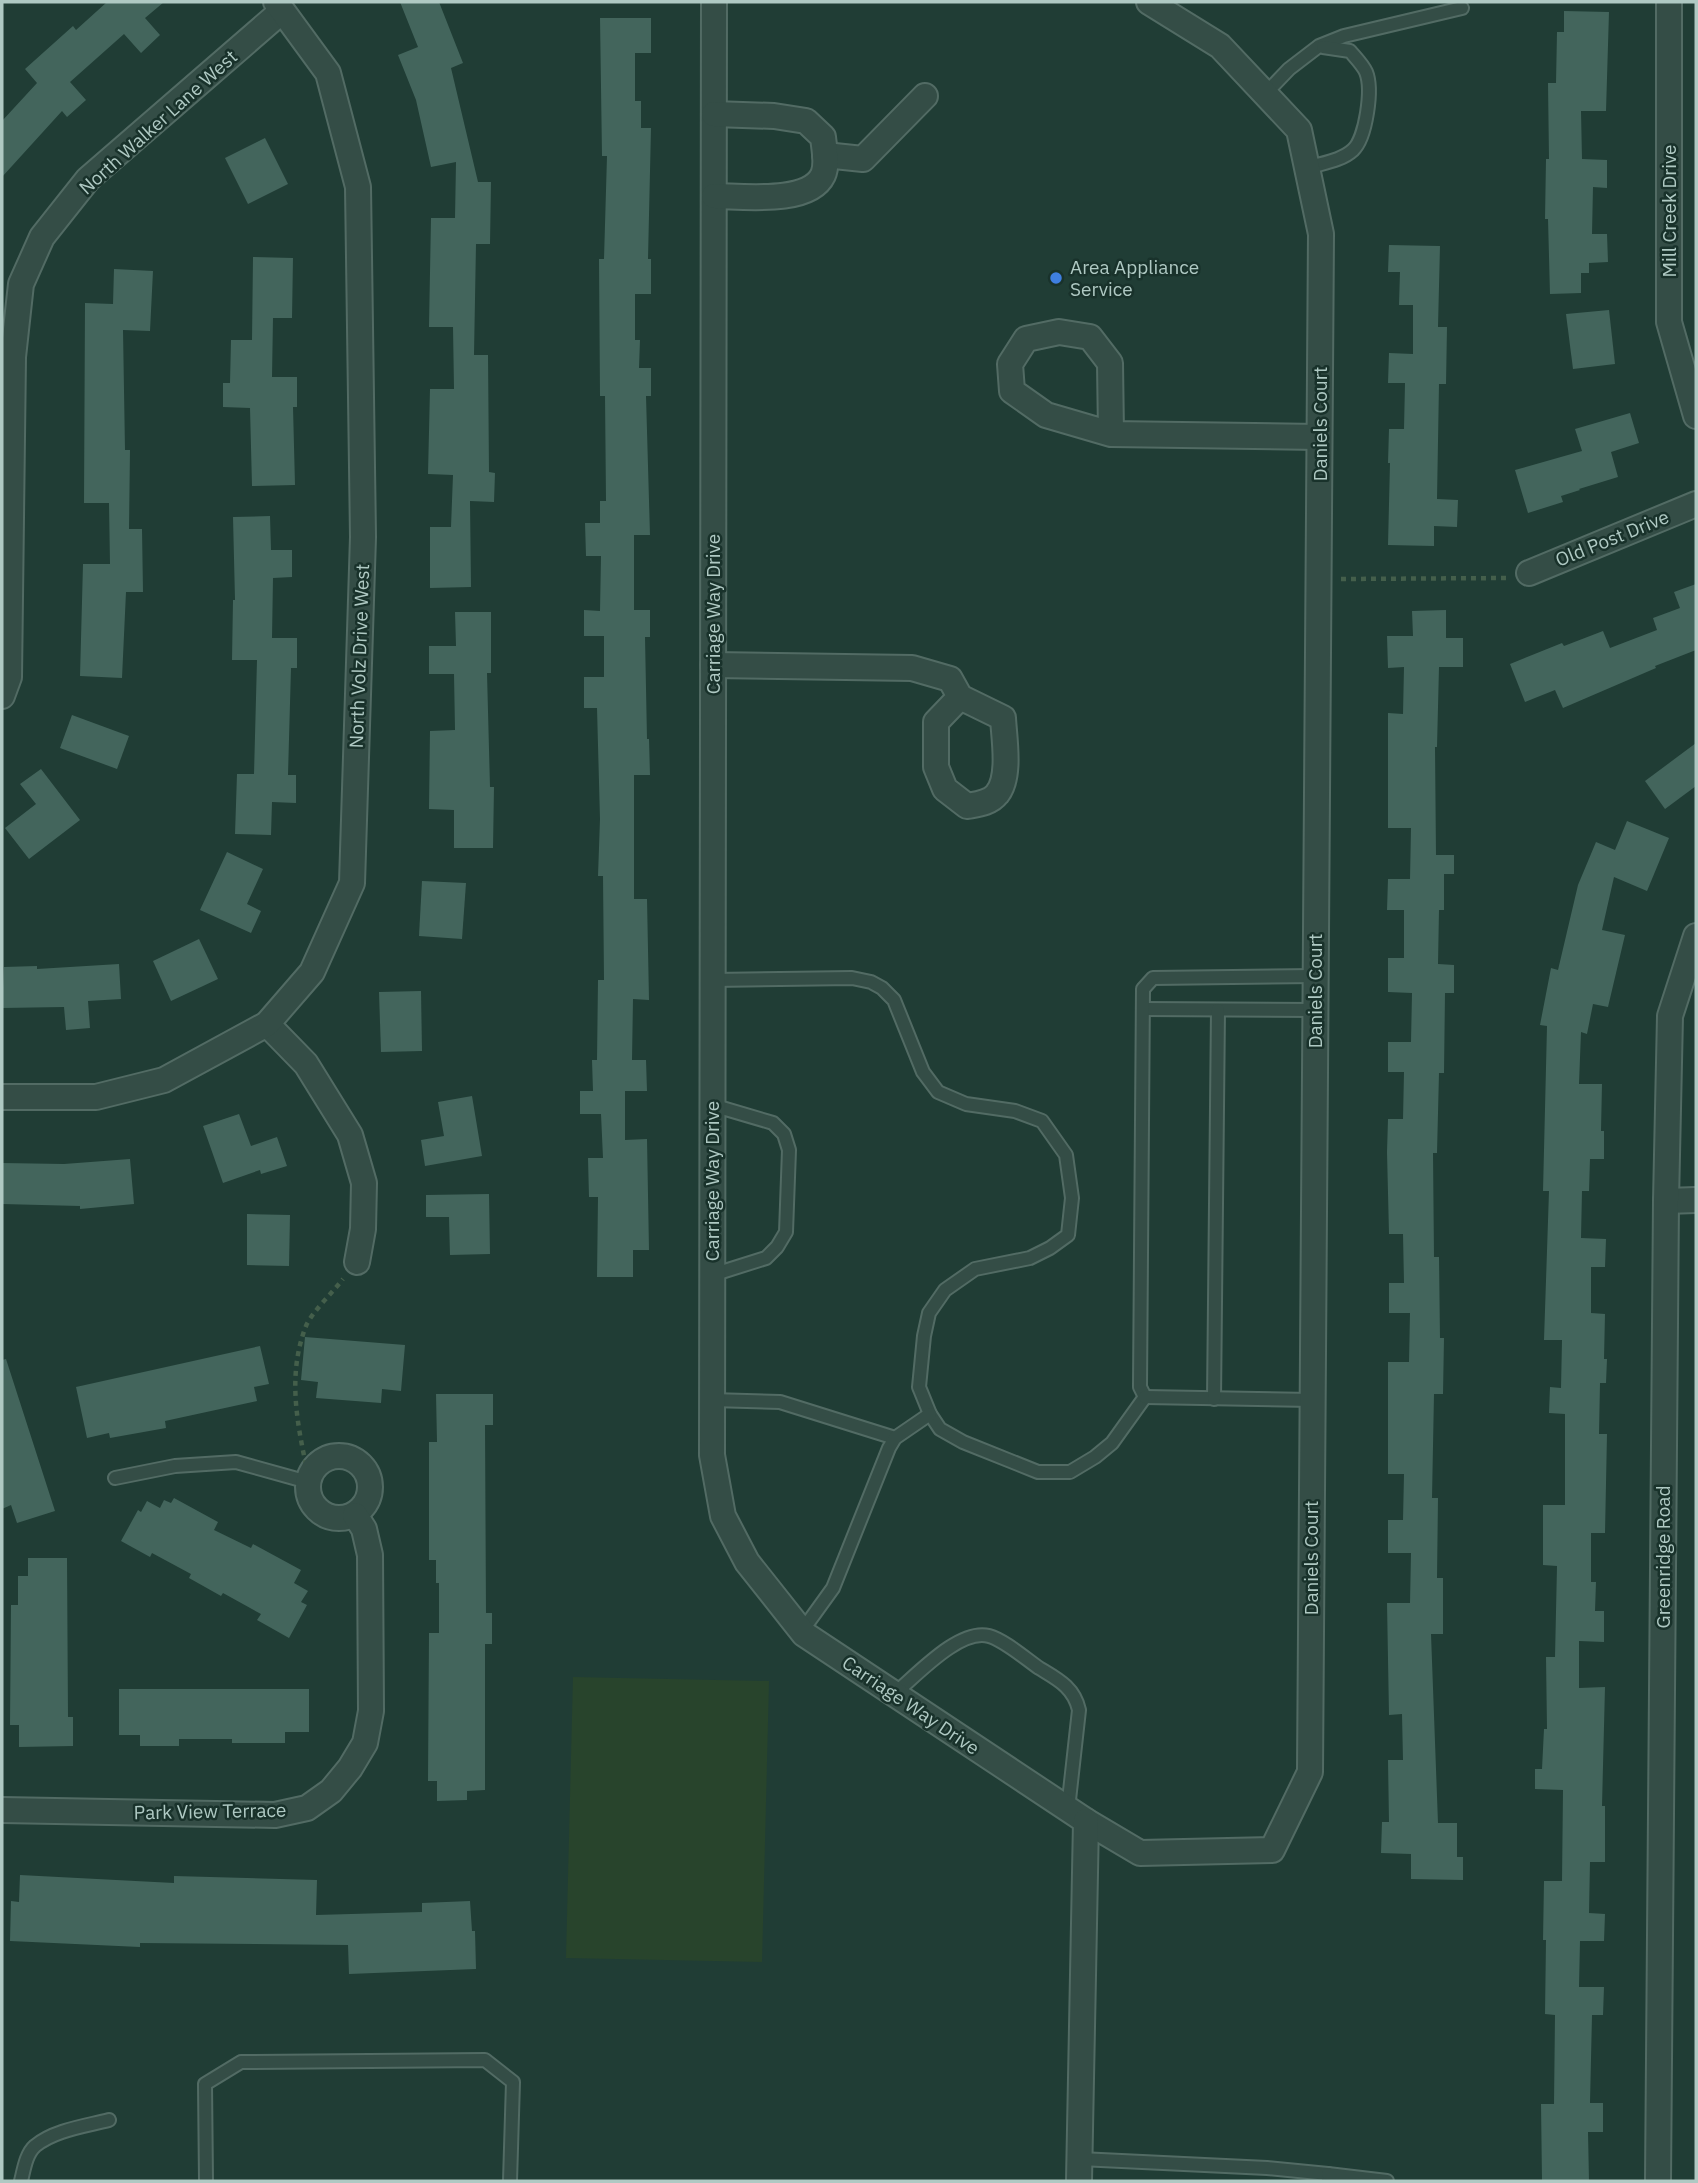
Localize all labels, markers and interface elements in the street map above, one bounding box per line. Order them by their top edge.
street label: North Walker Lane West [74,45,242,199]
street label: Mill Creek Drive [1657,144,1681,278]
place label: Area Appliance Service [1070,255,1199,301]
marker: Area Appliance Service [1048,270,1064,286]
street label: Daniels Court [1308,367,1332,481]
street label: Old Post Drive [1552,504,1672,572]
street label: Carriage Way Drive [701,534,725,694]
street label: North Volz Drive West [344,563,374,749]
street label: Daniels Court [1303,934,1327,1048]
street label: Carriage Way Drive [700,1101,724,1261]
street label: Greenridge Road [1651,1486,1675,1629]
street label: Daniels Court [1299,1501,1323,1615]
street label: Carriage Way Drive [838,1650,984,1760]
street label: Park View Terrace [133,1798,287,1824]

